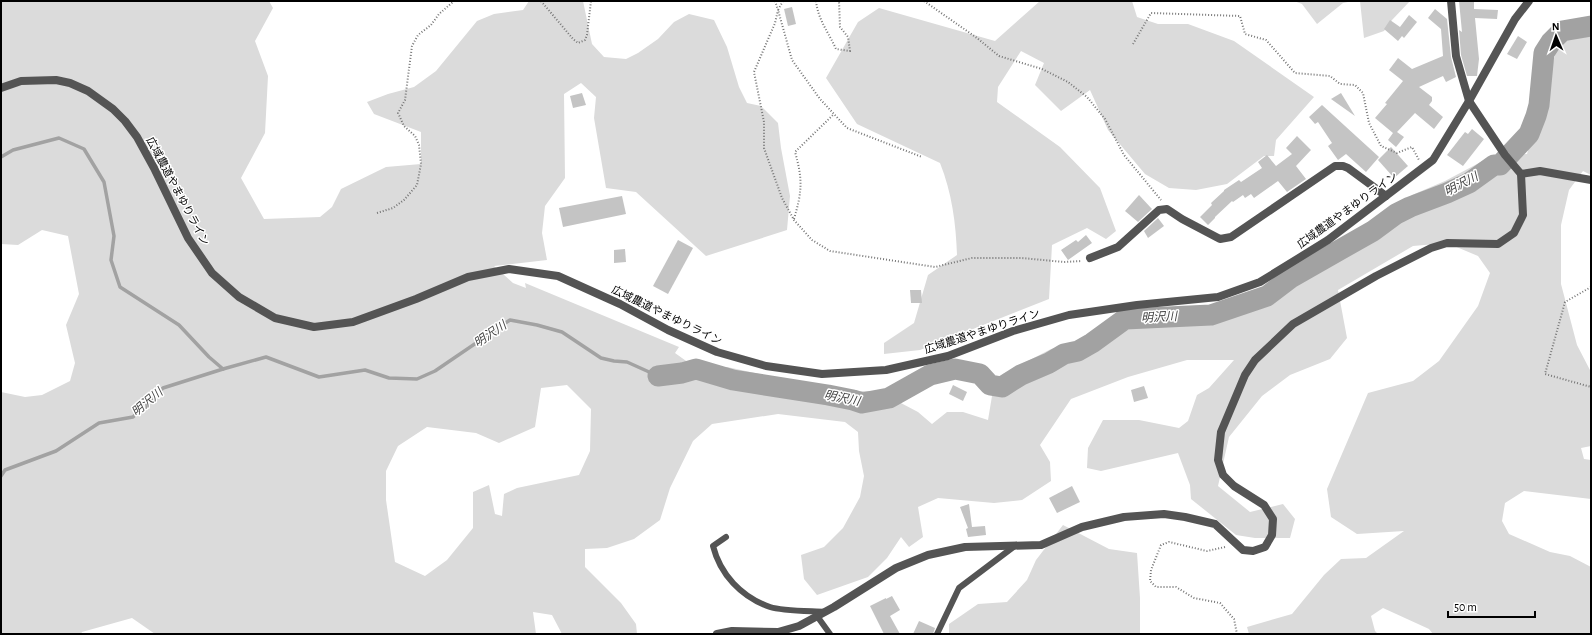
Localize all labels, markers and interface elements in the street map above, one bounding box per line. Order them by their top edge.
north arrow [1536,16,1576,56]
text: N [1552,21,1560,32]
street label: 広域農道やまゆりライン [144,135,212,247]
water label: 明沢川 [1442,169,1481,198]
street label: 広域農道やまゆりライン [1295,170,1399,250]
street label: 広域農道やまゆりライン [610,283,724,347]
street label: 広域農道やまゆりライン [923,307,1041,355]
water label: 明沢川 [1141,310,1179,324]
water label: 明沢川 [472,318,510,349]
water label: 明沢川 [129,385,166,418]
water label: 明沢川 [823,389,863,408]
scale bar [1448,593,1535,619]
text: 50 m [1454,601,1477,613]

